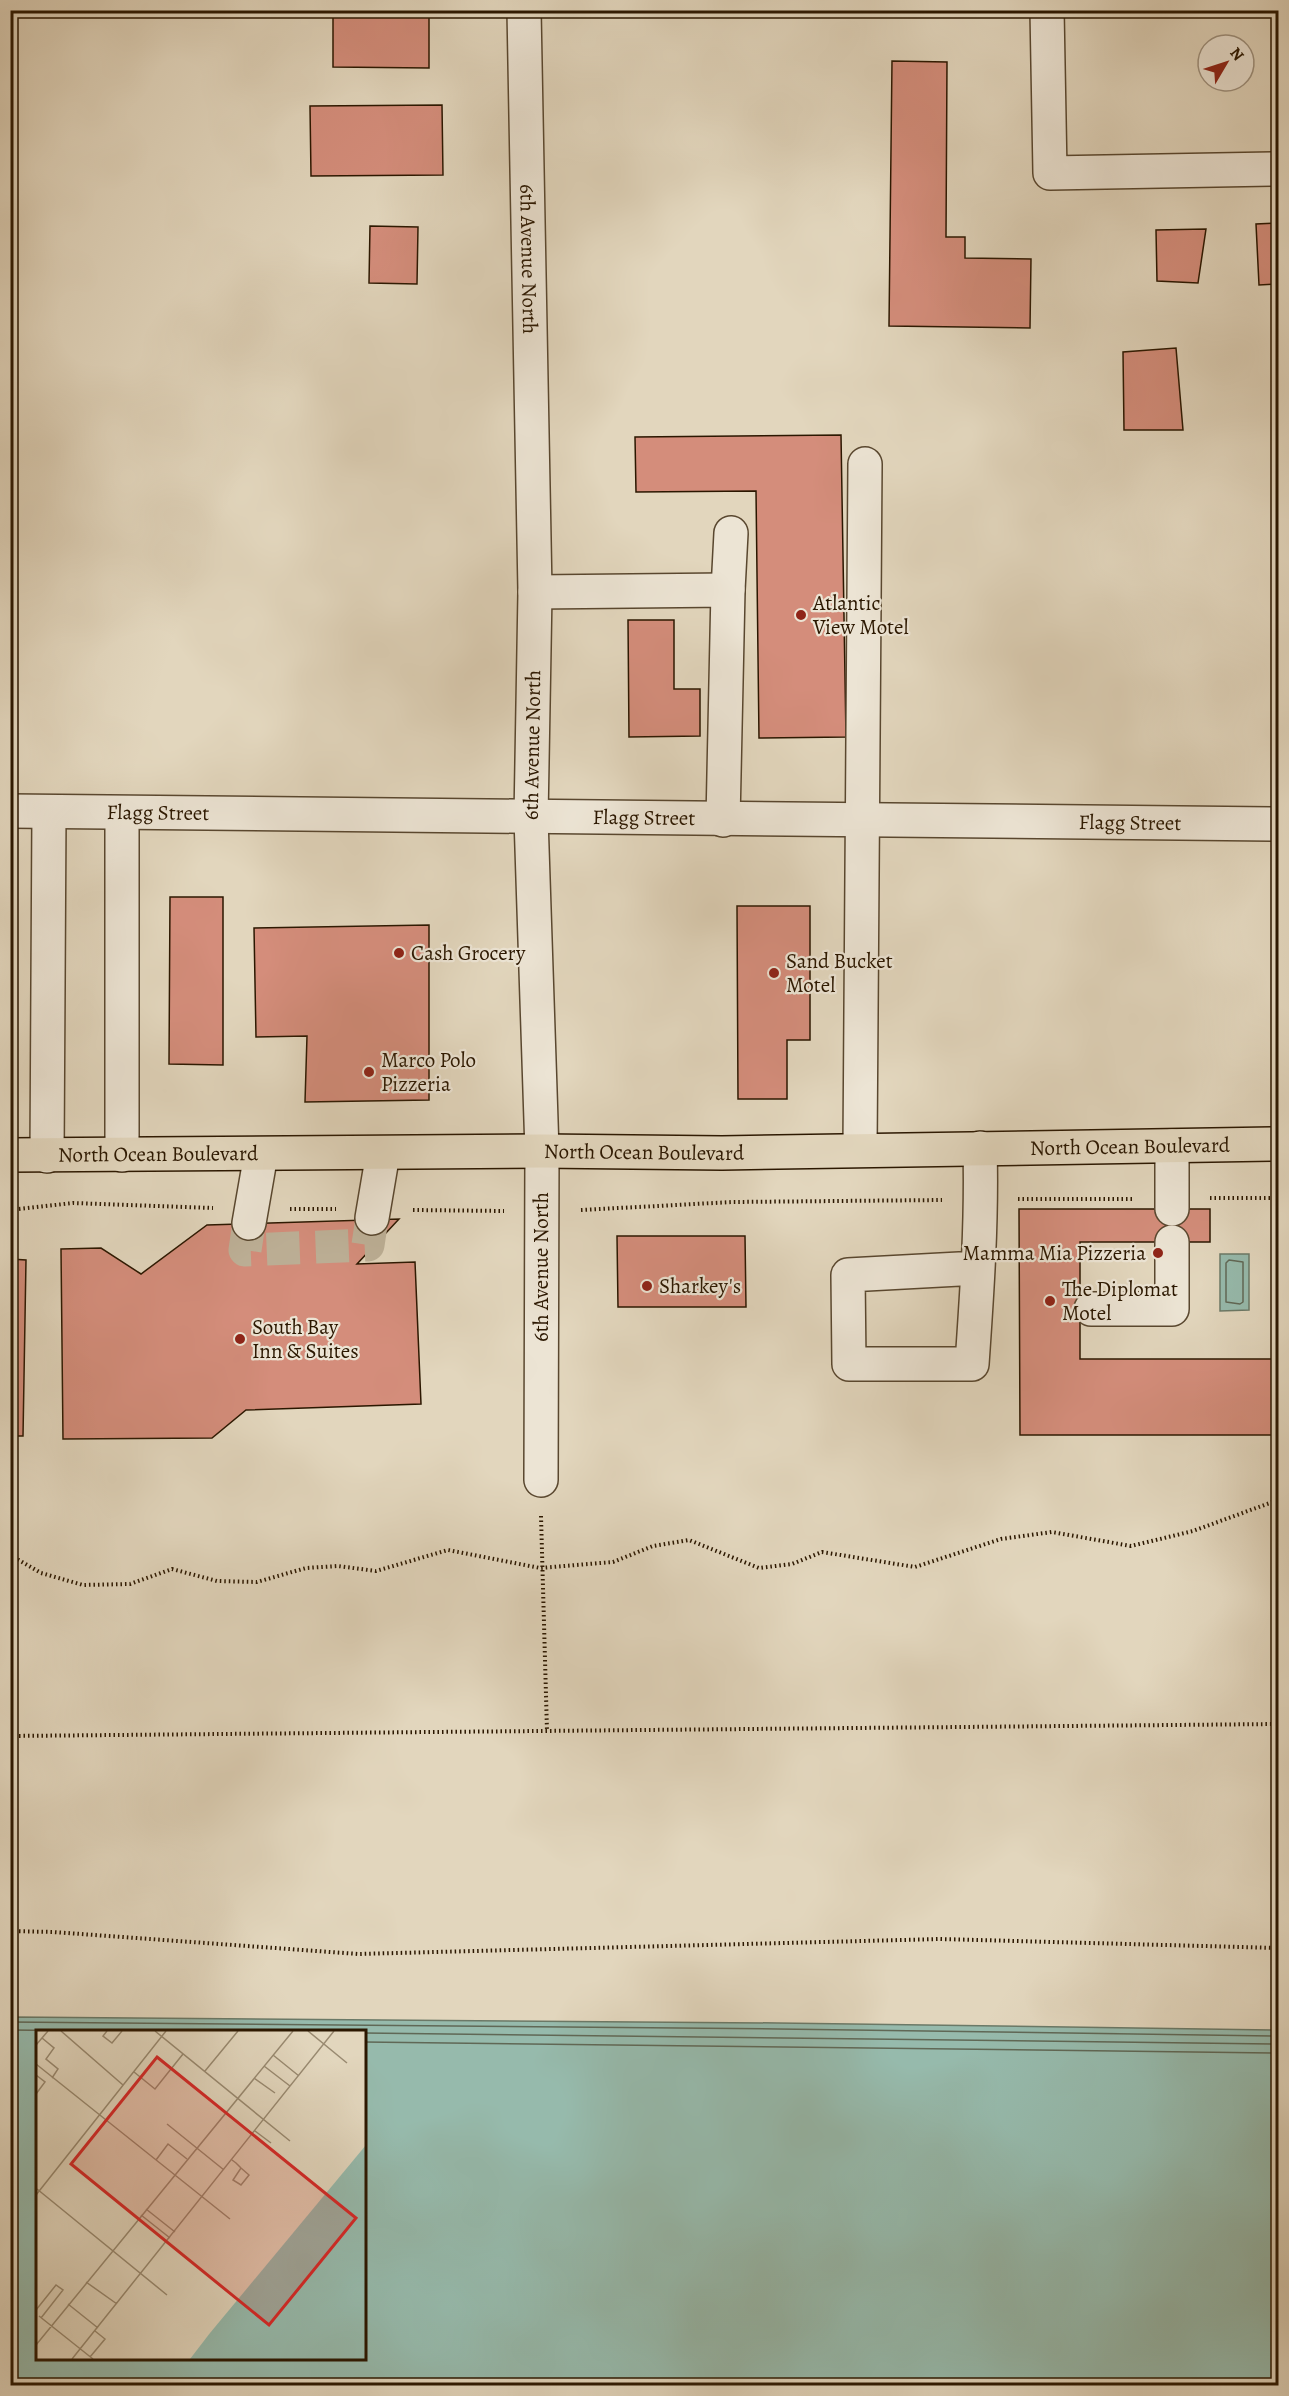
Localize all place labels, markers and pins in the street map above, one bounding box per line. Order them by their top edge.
place label: Atlantic View Motel [812,589,909,641]
marker: Atlantic View Motel [794,608,808,622]
place label: Cash Grocery [411,939,526,967]
marker: Cash Grocery [392,946,406,960]
place label: Sand Bucket Motel [786,947,893,999]
marker: Sand Bucket Motel [767,966,781,980]
place label: Marco Polo Pizzeria [381,1046,476,1098]
marker: Marco Polo Pizzeria [362,1065,376,1079]
place label: Mamma Mia Pizzeria [963,1239,1146,1267]
marker: Mamma Mia Pizzeria [1151,1246,1165,1260]
place label: Sharkey's [659,1272,741,1300]
place label: The Diplomat Motel [1062,1275,1178,1327]
marker: Sharkey's [640,1279,654,1293]
marker: The Diplomat Motel [1043,1294,1057,1308]
place label: South Bay Inn & Suites [252,1313,359,1365]
marker: South Bay Inn & Suites [233,1332,247,1346]

